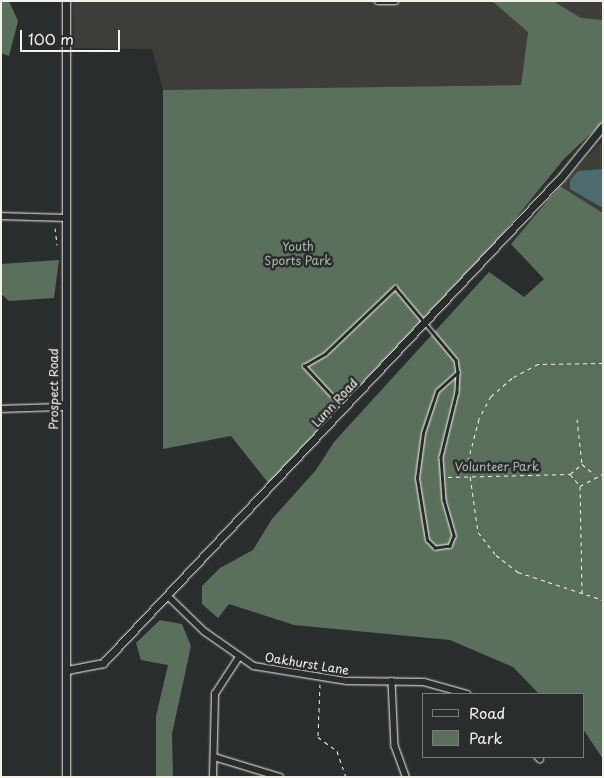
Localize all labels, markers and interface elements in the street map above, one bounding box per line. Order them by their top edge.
scale bar [22,20,122,52]
text: 100 m [28,27,74,50]
park label: Youth Sports Park [264,240,332,268]
street label: Prospect Road [47,348,61,430]
street label: Lunn Road [309,376,361,430]
park label: Volunteer Park [454,460,540,474]
street label: Oakhurst Lane [264,650,350,678]
legend [422,693,584,758]
text: Road [469,701,505,724]
text: Park [469,726,503,749]

